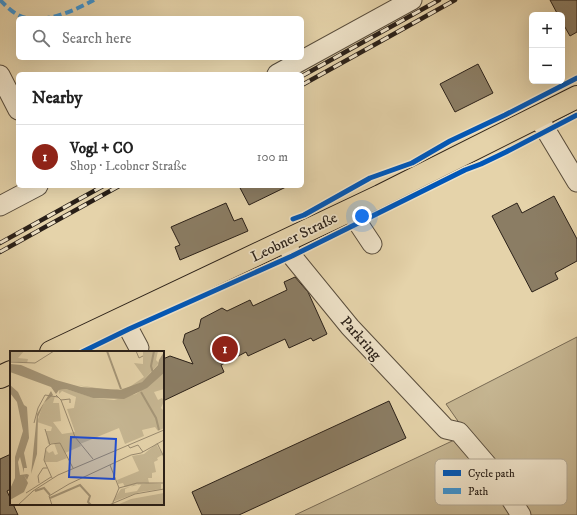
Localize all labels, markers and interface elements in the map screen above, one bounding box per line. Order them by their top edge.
map controls [529,12,565,84]
button: + [529,12,565,48]
search box [16,16,304,60]
icon: search [30,27,52,49]
text: Search here [62,29,131,48]
button: − [529,48,565,84]
text: Nearby [32,87,82,109]
text: Vogl + CO [70,139,133,158]
text: 1 [43,149,47,165]
text: 100 m [257,149,288,165]
text: Shop · Leobner Straße [70,158,187,174]
your location [352,206,372,226]
street label: Leobner Straße [248,208,341,267]
street label: Parkring [336,312,386,365]
pin: 1 [212,334,238,364]
inset map [10,351,164,505]
legend [435,459,567,505]
text: Cycle path [468,467,515,481]
text: Path [468,485,489,499]

